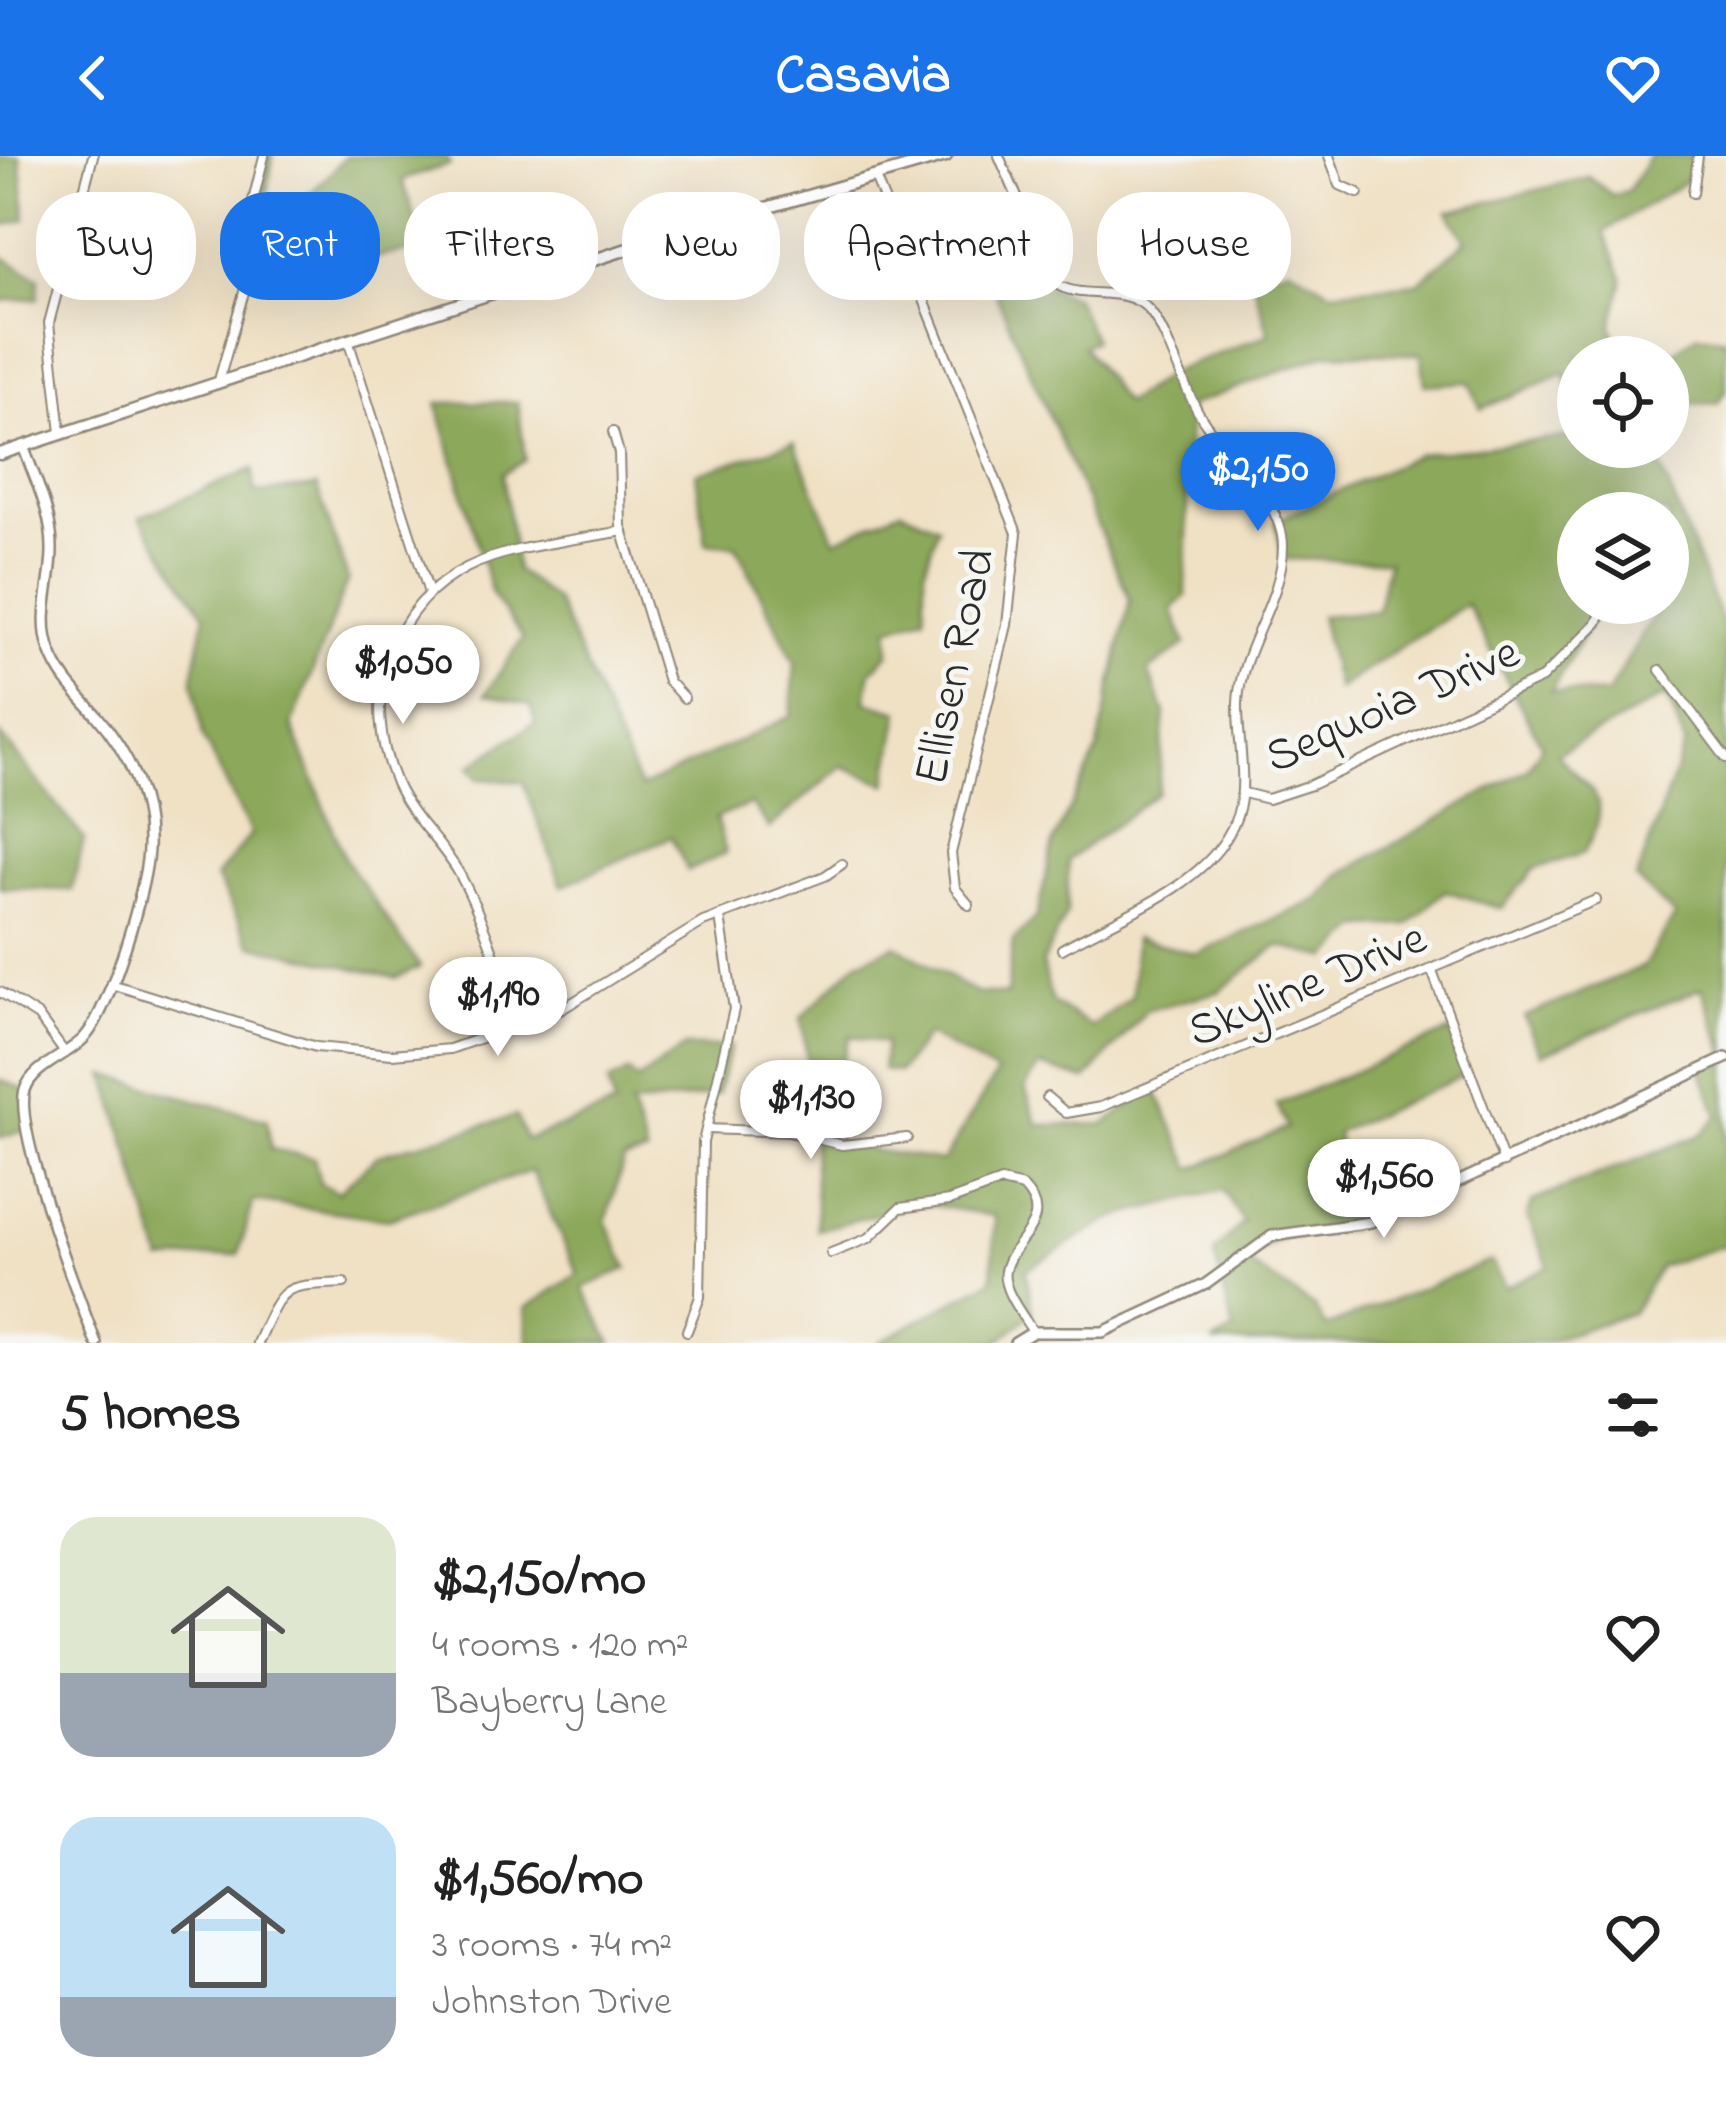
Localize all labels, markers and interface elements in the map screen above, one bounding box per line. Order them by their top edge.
text: Casavia [775,39,951,117]
icon: back [60,45,126,111]
icon: heart [1600,45,1666,111]
chip: Buy [36,192,196,300]
chip: Rent [220,192,380,300]
chip: Filters [404,192,598,300]
chip: New [622,192,780,300]
chip: Apartment [804,192,1073,300]
chip: House [1097,192,1291,300]
map controls [1557,336,1689,624]
button: locate [1557,336,1689,468]
pin: $2,150 [1160,432,1356,534]
text: $2,150 [1207,442,1309,499]
button: layers [1557,492,1689,624]
street label: Ellisen Road [898,542,1016,792]
street label: Sequoia Drive [1255,619,1532,794]
pin: $1,050 [305,625,501,727]
text: $1,050 [354,635,452,692]
street label: Skyline Drive [1178,905,1438,1068]
pin: $1,190 [400,957,596,1059]
text: $1,190 [456,967,540,1024]
pin: $1,130 [713,1060,909,1162]
text: $1,130 [767,1070,855,1127]
pin: $1,560 [1286,1139,1482,1241]
text: $1,560 [1334,1149,1434,1206]
text: 5 homes [60,1378,241,1453]
icon: filters [1600,1382,1666,1448]
text: $2,150/mo [432,1543,646,1618]
icon: home [156,1565,300,1709]
icon: heart [1600,1604,1666,1670]
text: 4 rooms · 120 m² [432,1618,689,1675]
text: Bayberry Lane [432,1675,667,1732]
text: $1,560/mo [432,1843,643,1918]
icon: home [156,1865,300,2009]
icon: heart [1600,1904,1666,1970]
text: 3 rooms · 74 m² [432,1918,672,1975]
text: Johnston Drive [432,1975,672,2032]

